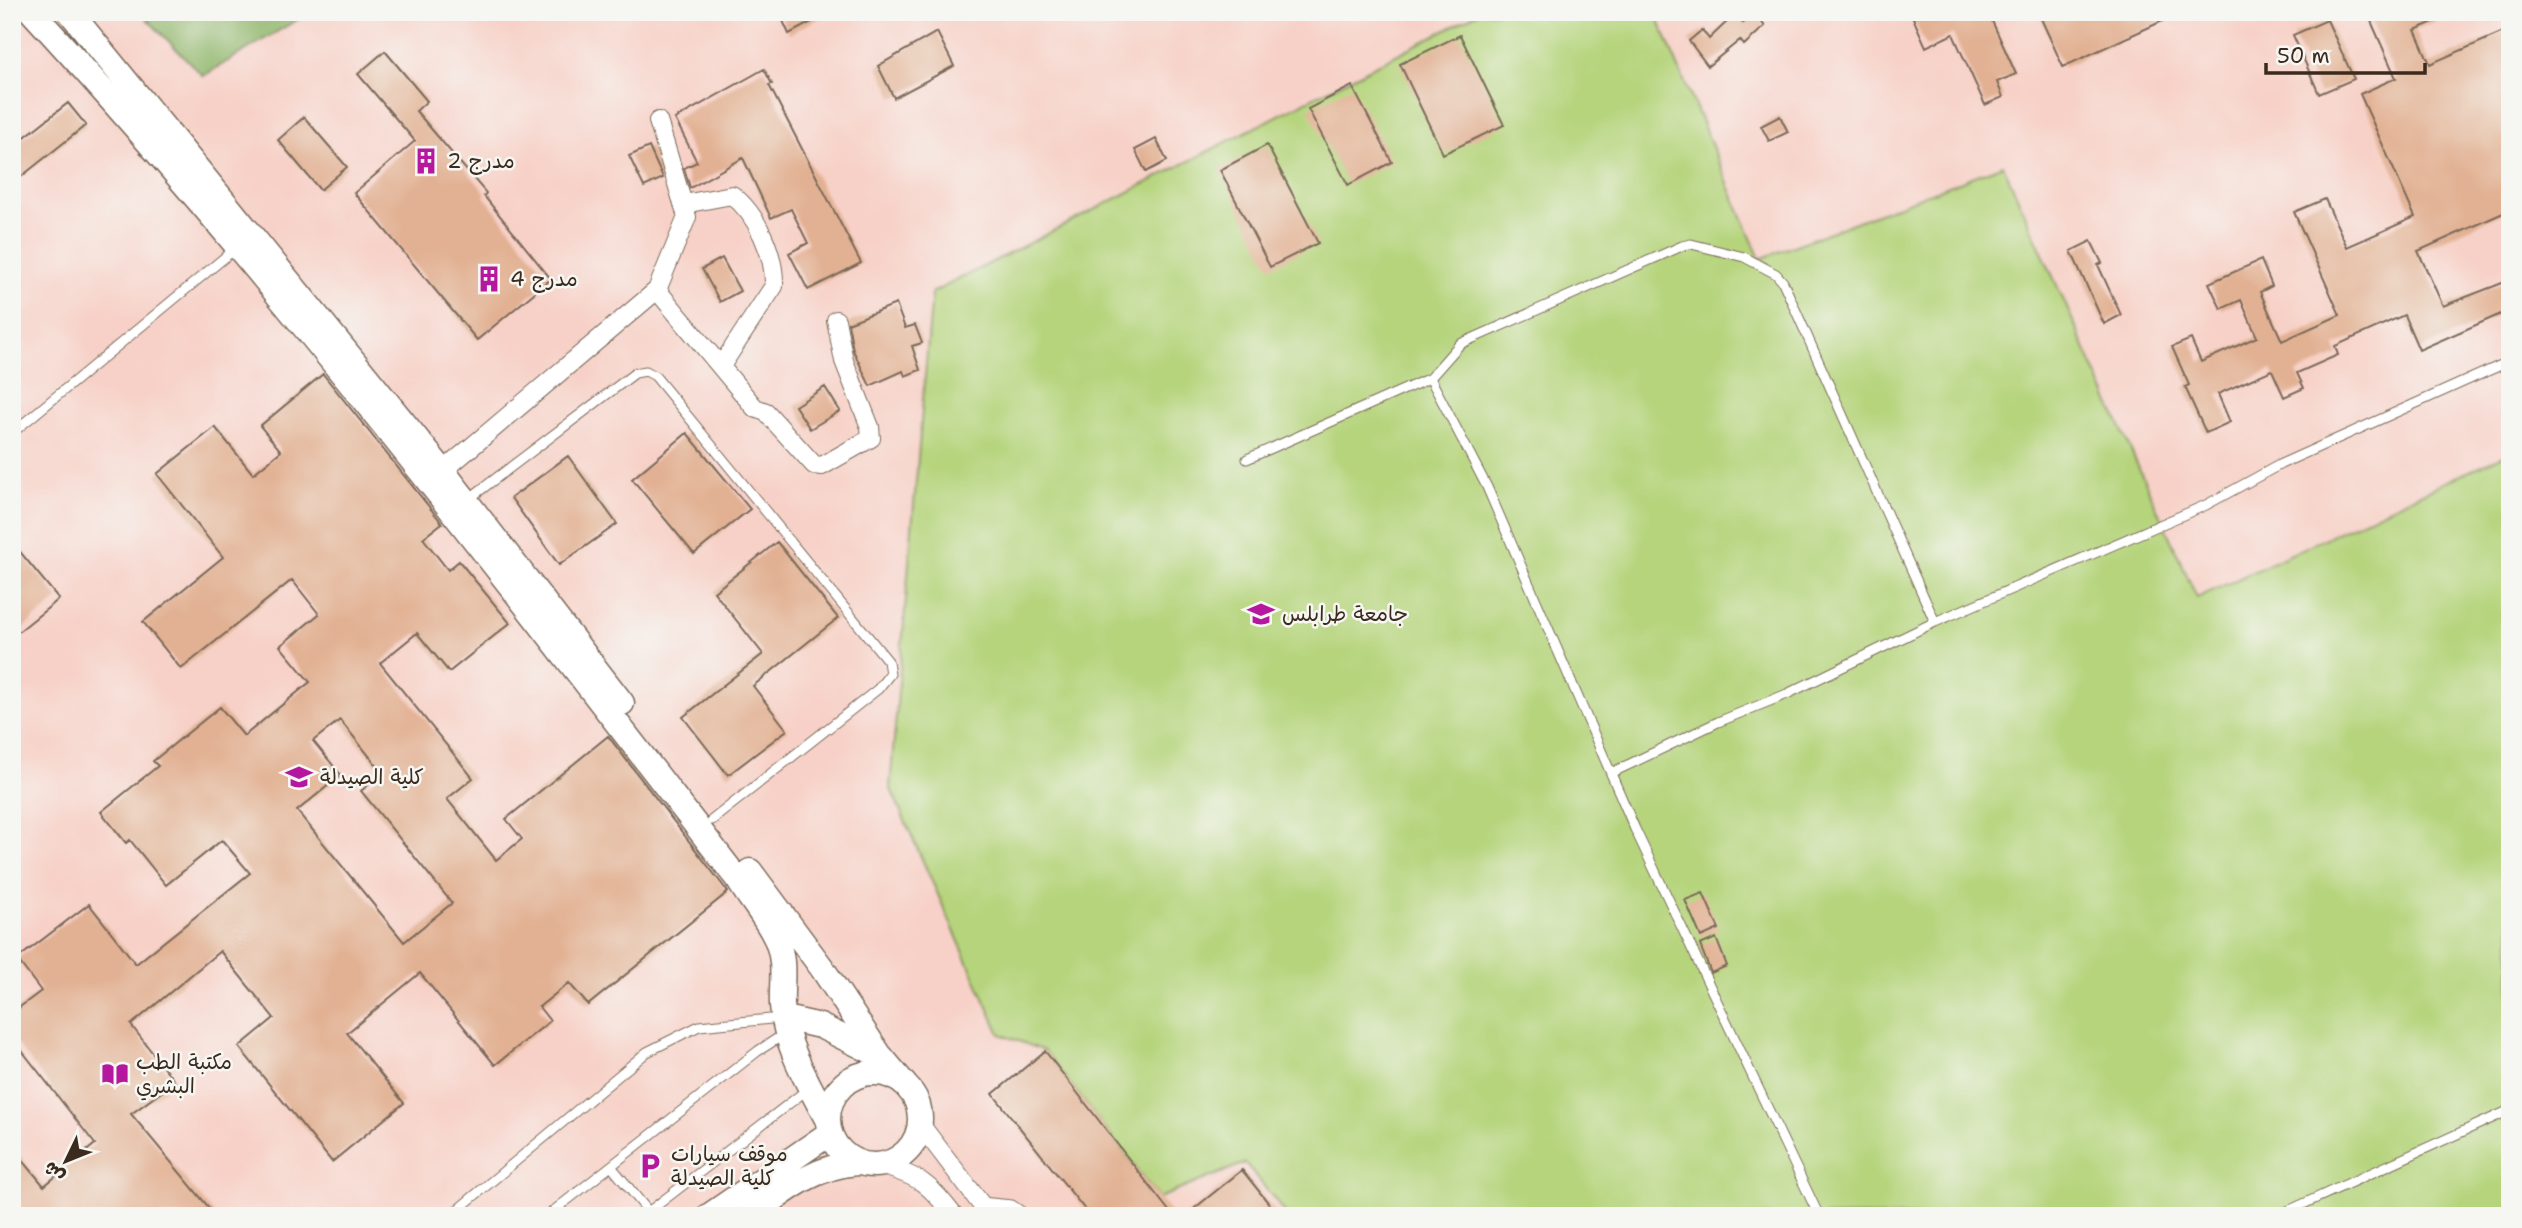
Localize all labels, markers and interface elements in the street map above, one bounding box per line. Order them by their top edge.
scale bar [2266,32,2426,76]
text: 50 m [2277,42,2330,70]
building icon: مدرج 2 [411,146,441,176]
place label: مدرج 2 [447,147,515,175]
building icon: مدرج 4 [474,264,504,294]
place label: مدرج 4 [510,265,578,293]
school or university icon: جامعة طرابلس [1246,599,1276,629]
place label: جامعة طرابلس [1282,600,1408,628]
school or university icon: كلية الصيدلة [284,762,314,792]
place label: كلية الصيدلة [320,763,424,791]
place label: مكتبة الطب البشري [136,1048,232,1101]
library icon: مكتبة الطب البشري [100,1059,130,1089]
north arrow [32,1126,102,1196]
place label: موقف سيارات كلية الصيدلة [671,1140,788,1192]
parking icon: موقف سيارات كلية الصيدلة [635,1151,665,1181]
text: ش [38,1156,70,1188]

